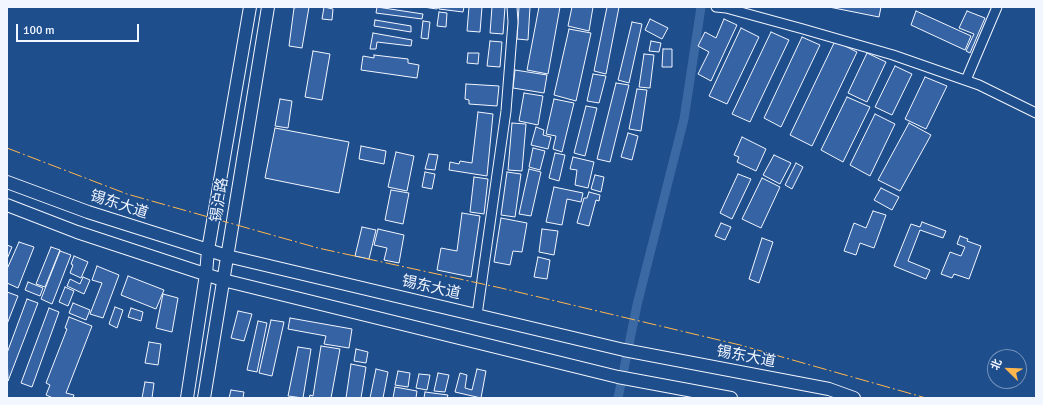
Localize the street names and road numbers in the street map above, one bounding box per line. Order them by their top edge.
street label: 锡沪路 [208,176,232,224]
street label: 锡东大道 [88,187,150,223]
street label: 锡东大道 [400,272,462,304]
street label: 锡东大道 [715,342,777,372]

